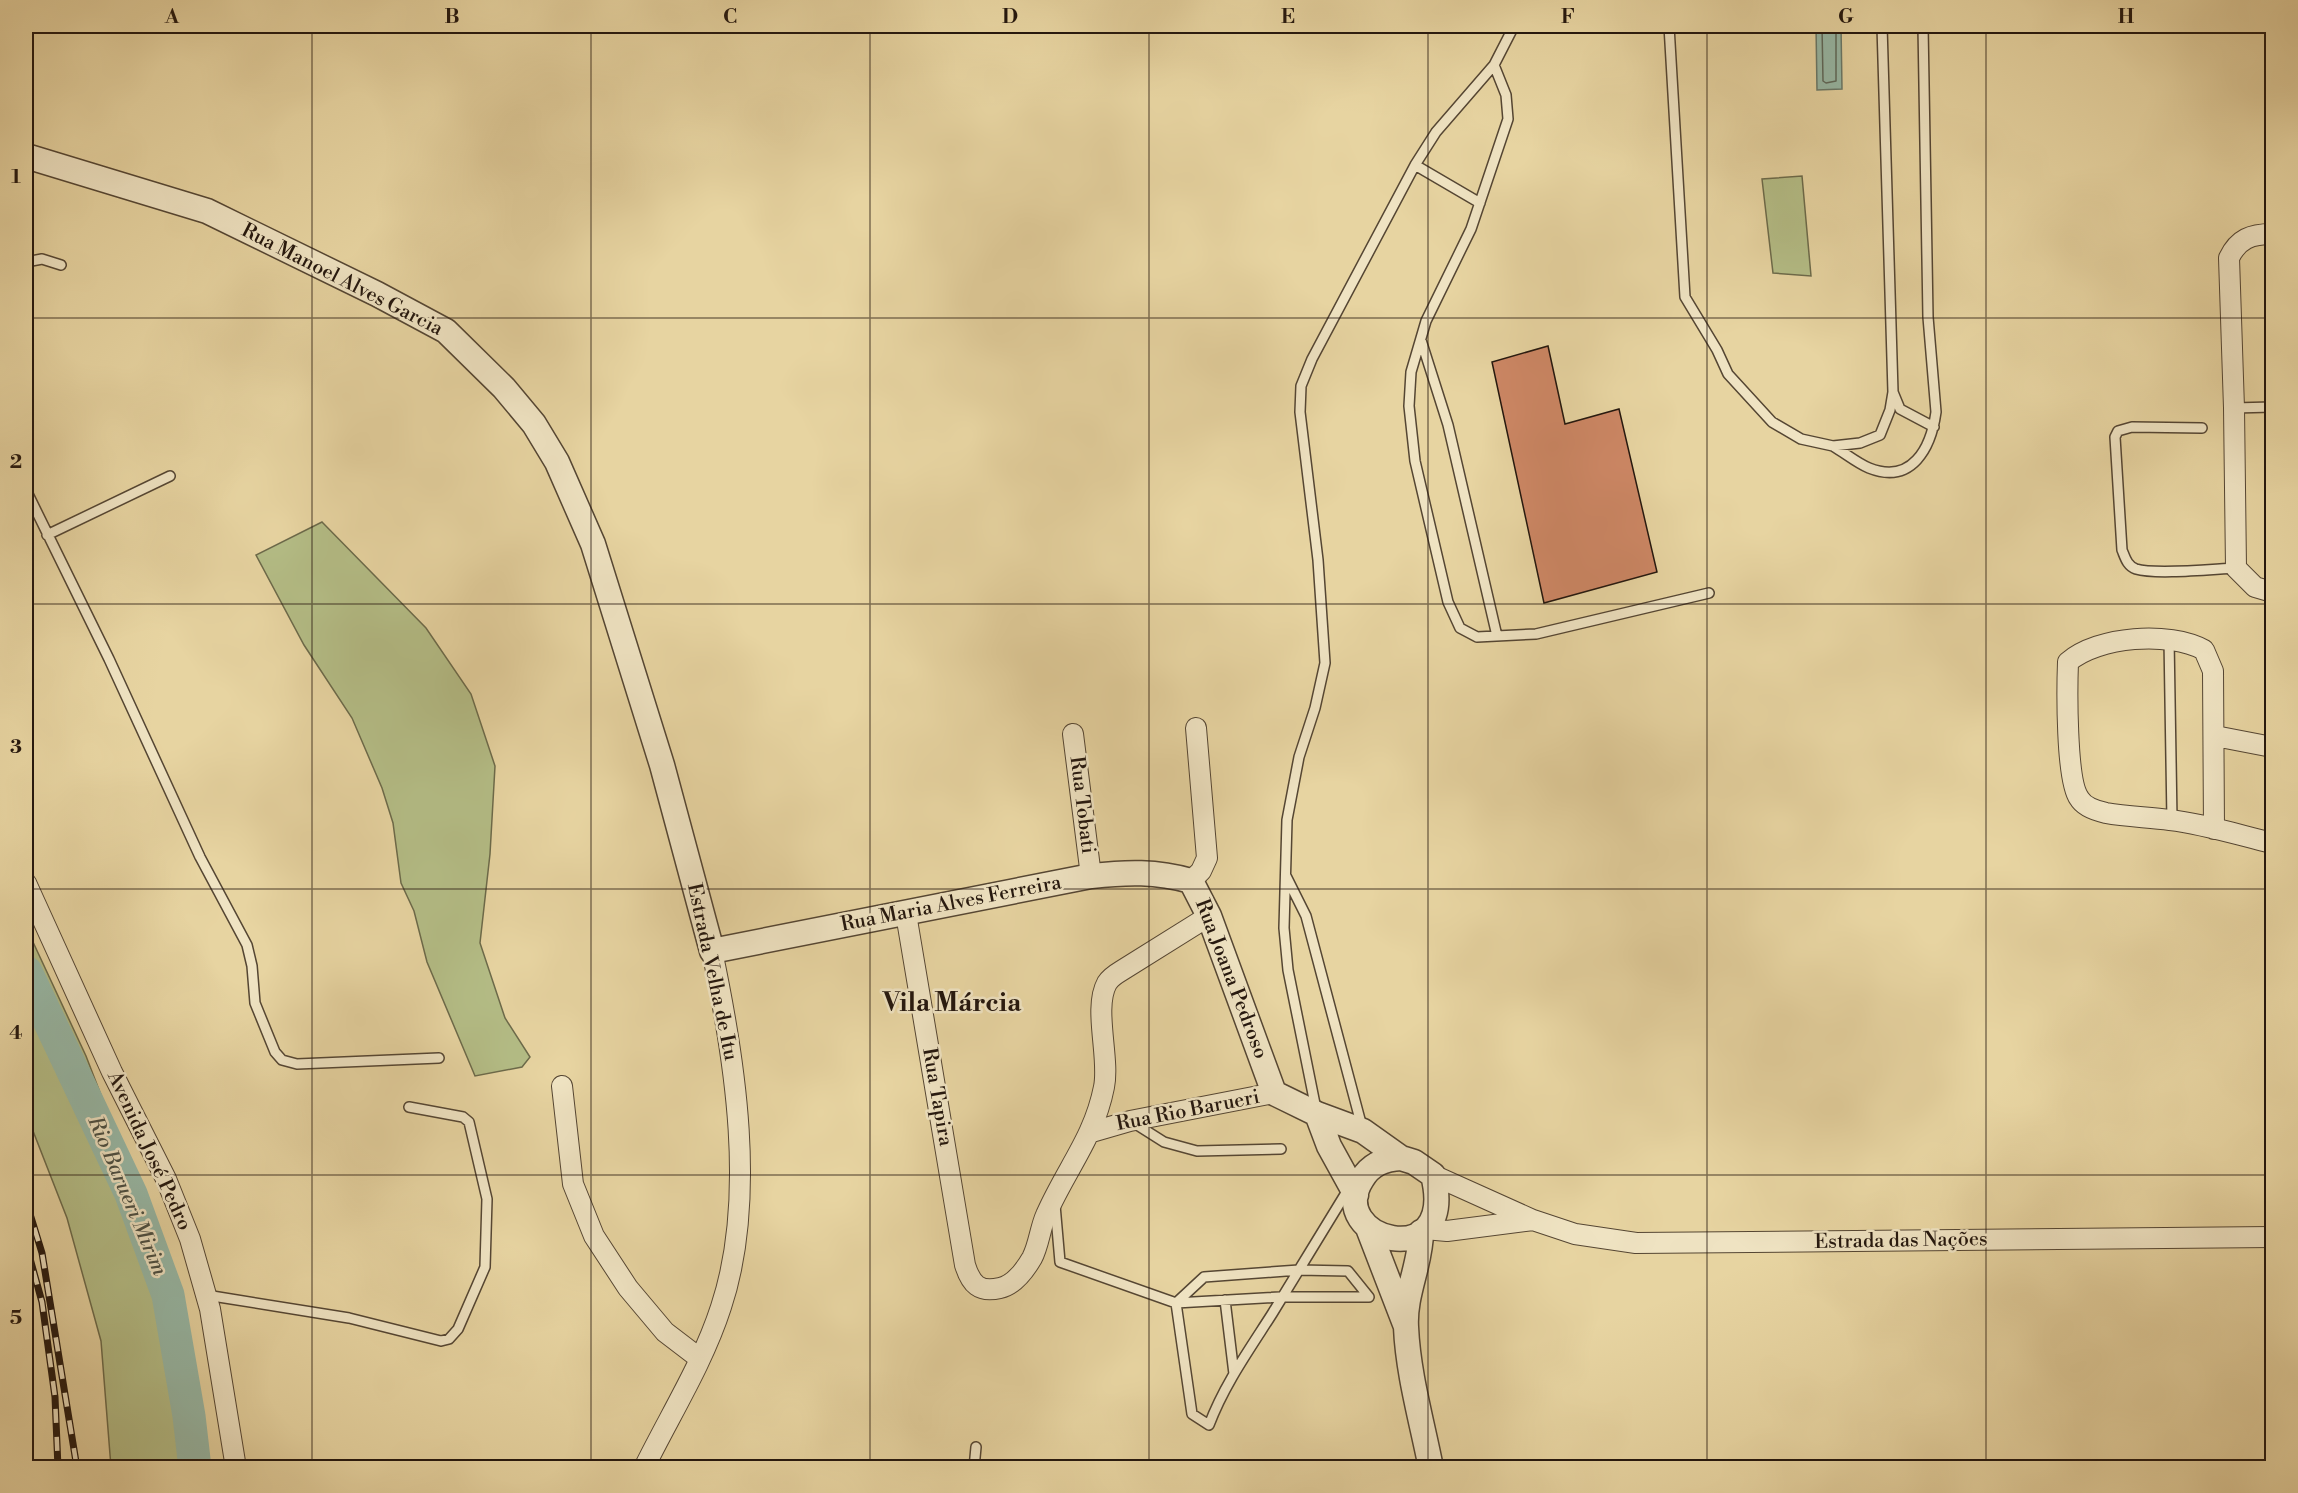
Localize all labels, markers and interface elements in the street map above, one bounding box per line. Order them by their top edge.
text: A [164,5,180,30]
text: B [444,5,460,30]
text: C [723,5,737,30]
text: D [1002,5,1018,30]
text: E [1281,5,1295,30]
text: F [1561,5,1575,30]
text: G [1838,5,1854,30]
text: H [2118,5,2135,30]
text: 1 [11,165,21,190]
street label: Rua Manoel Alves Garcia [237,218,448,342]
text: 2 [10,450,22,475]
text: 3 [10,735,22,760]
street label: Rua Tobati [1064,755,1100,856]
street label: Rua Maria Alves Ferreira [838,870,1064,938]
street label: Estrada Velha de Itu [681,881,743,1063]
street label: Rua Joana Pedroso [1189,896,1273,1062]
district label: Vila Márcia [882,987,1022,1019]
text: 4 [9,1021,23,1046]
street label: Rua Tapira [916,1046,958,1149]
street label: Avenida José Pedro [101,1066,197,1235]
street label: Rua Rio Barueri [1114,1085,1262,1137]
water label: Rio Barueri Mirim [81,1111,173,1281]
street label: Estrada das Nações [1814,1227,1988,1255]
text: 5 [10,1306,22,1331]

